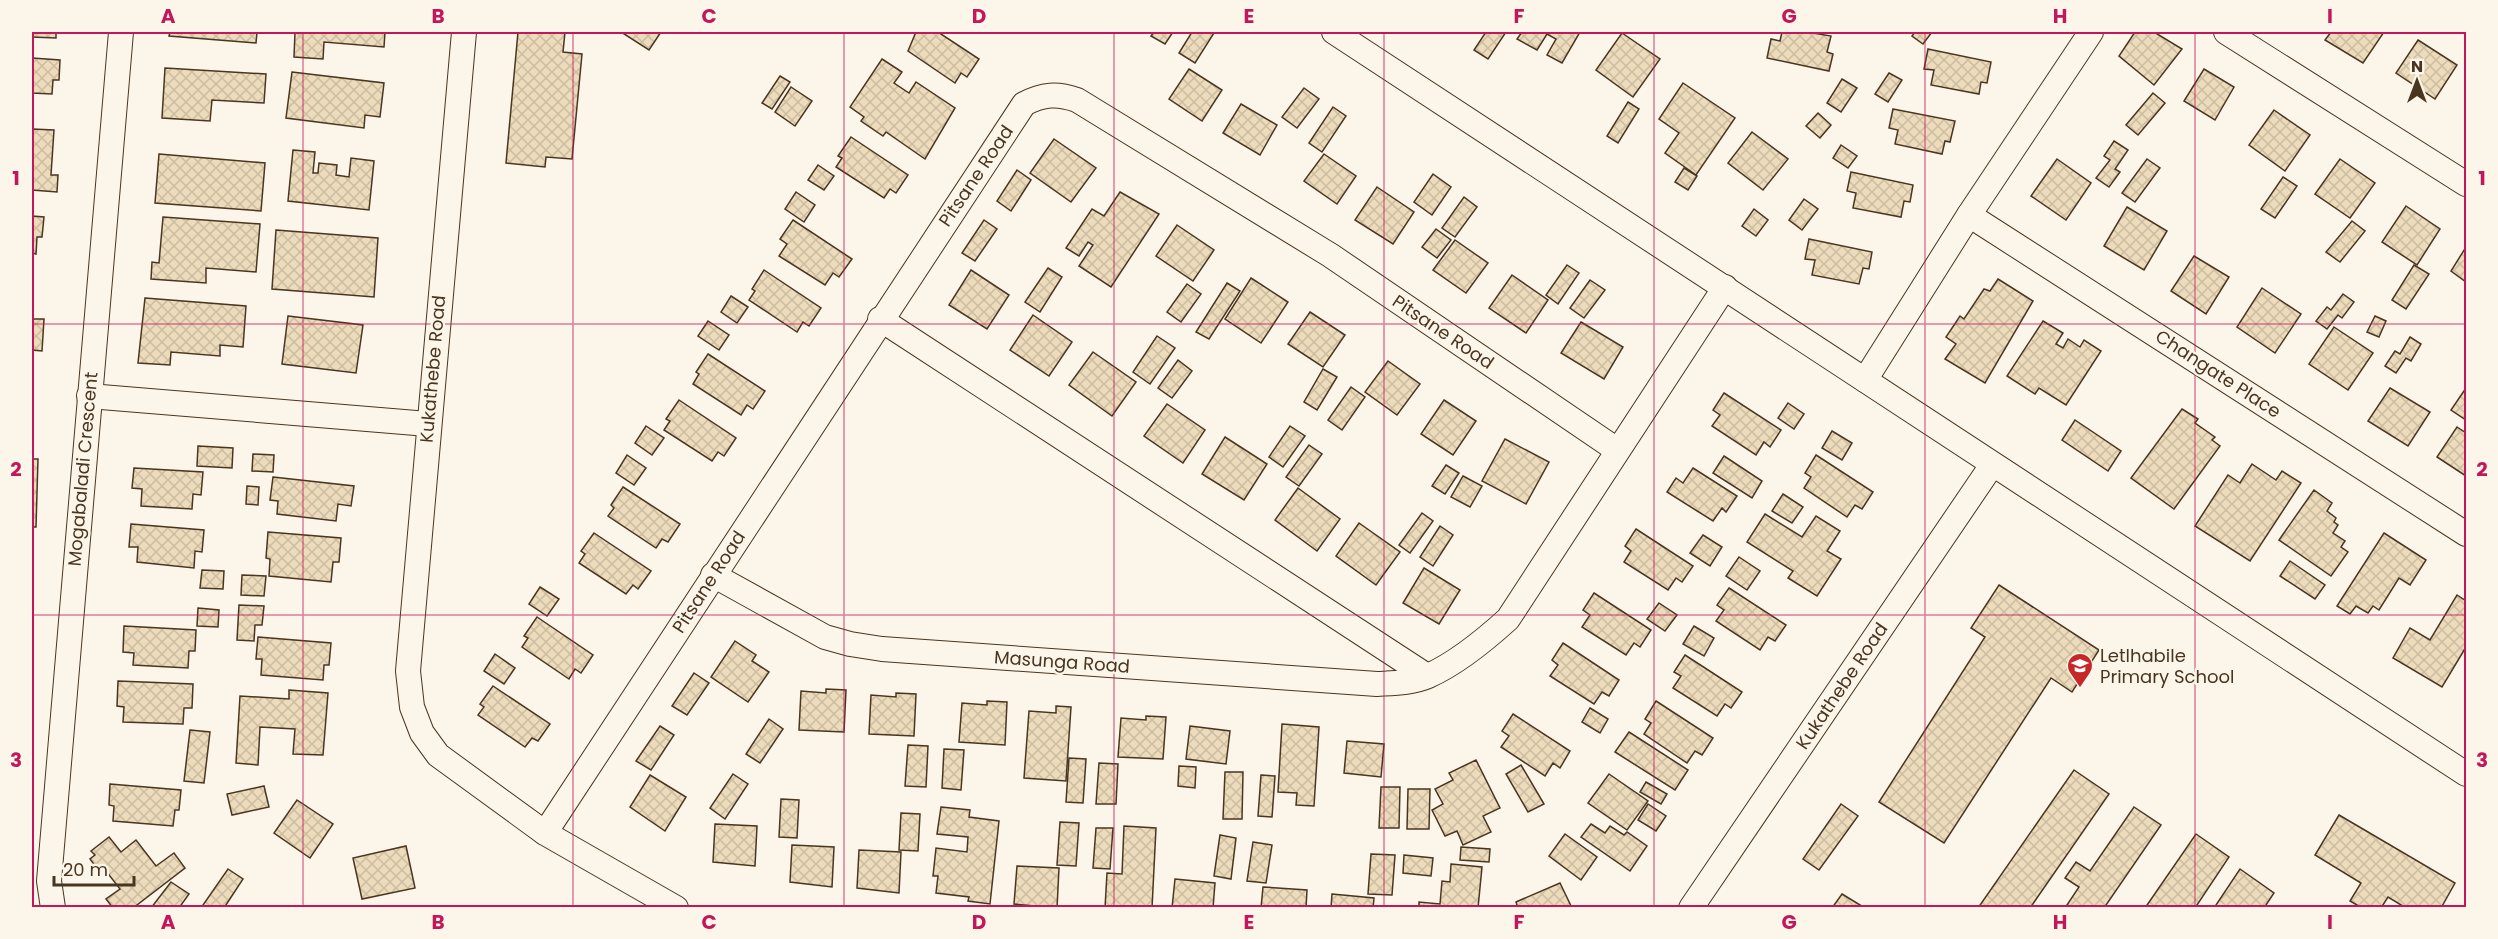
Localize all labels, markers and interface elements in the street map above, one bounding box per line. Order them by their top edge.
text: A [161,2,176,30]
text: B [431,2,445,30]
text: C [701,2,717,30]
text: D [972,2,986,30]
text: E [1244,2,1254,30]
text: F [1514,2,1525,30]
text: G [1781,2,1797,30]
text: H [2053,2,2067,30]
text: I [2327,2,2333,30]
north arrow [2387,51,2447,111]
text: N [2411,55,2423,78]
street label: Pitsane Road [932,120,1019,231]
text: 1 [12,164,20,192]
text: 1 [2478,164,2486,192]
street label: Pitsane Road [1388,288,1499,375]
street label: Kukathebe Road [414,294,451,444]
street label: Changate Place [2151,324,2286,424]
street label: Mogabaladi Crescent [62,371,103,567]
text: 2 [10,455,22,483]
text: 2 [2476,455,2488,483]
street label: Pitsane Road [666,526,751,638]
street label: Kukathebe Road [1790,617,1893,754]
place label: Letlhabile Primary School [2100,643,2234,689]
street label: Masunga Road [993,644,1131,679]
school or university icon: Letlhabile Primary School [2065,651,2095,689]
text: 3 [10,746,22,774]
text: 3 [2476,746,2488,774]
scale bar [54,849,134,887]
text: 20 m [63,857,108,882]
text: A [161,908,176,936]
text: B [431,908,445,936]
text: C [701,908,717,936]
text: D [972,908,986,936]
text: E [1244,908,1254,936]
text: F [1514,908,1525,936]
text: G [1781,908,1797,936]
text: H [2053,908,2067,936]
text: I [2327,908,2333,936]

